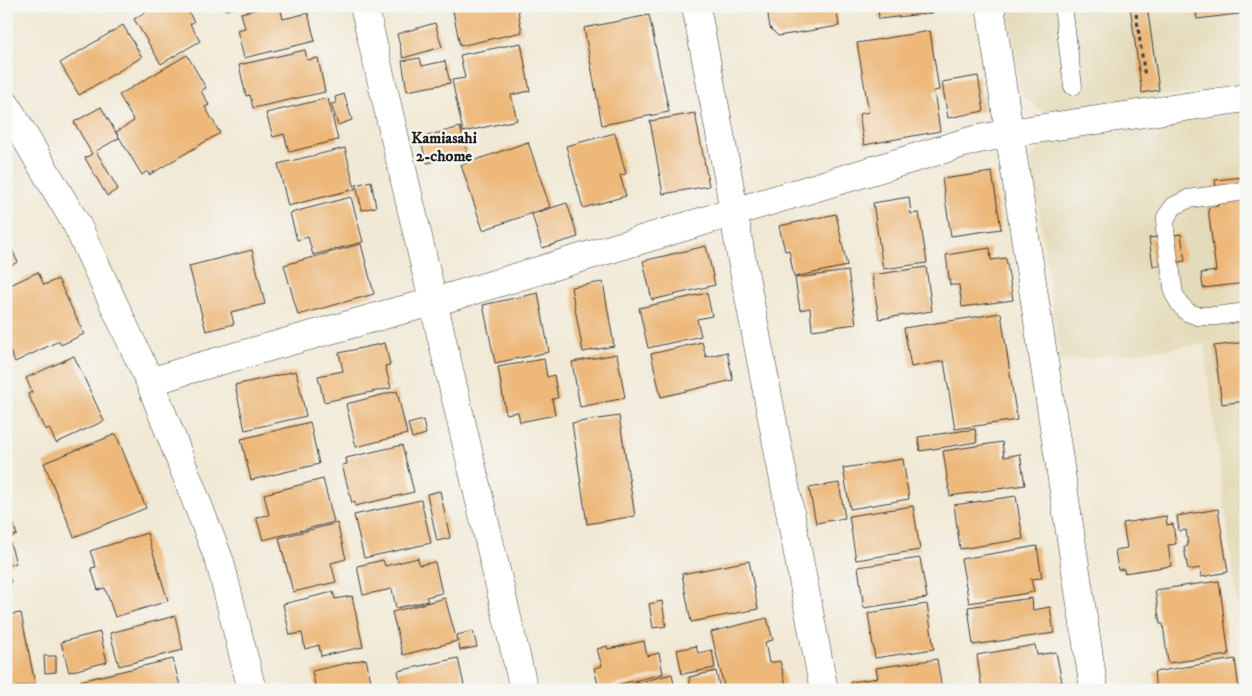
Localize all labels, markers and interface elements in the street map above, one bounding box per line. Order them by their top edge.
district label: Kamiasahi 2-chome [411,128,477,166]

